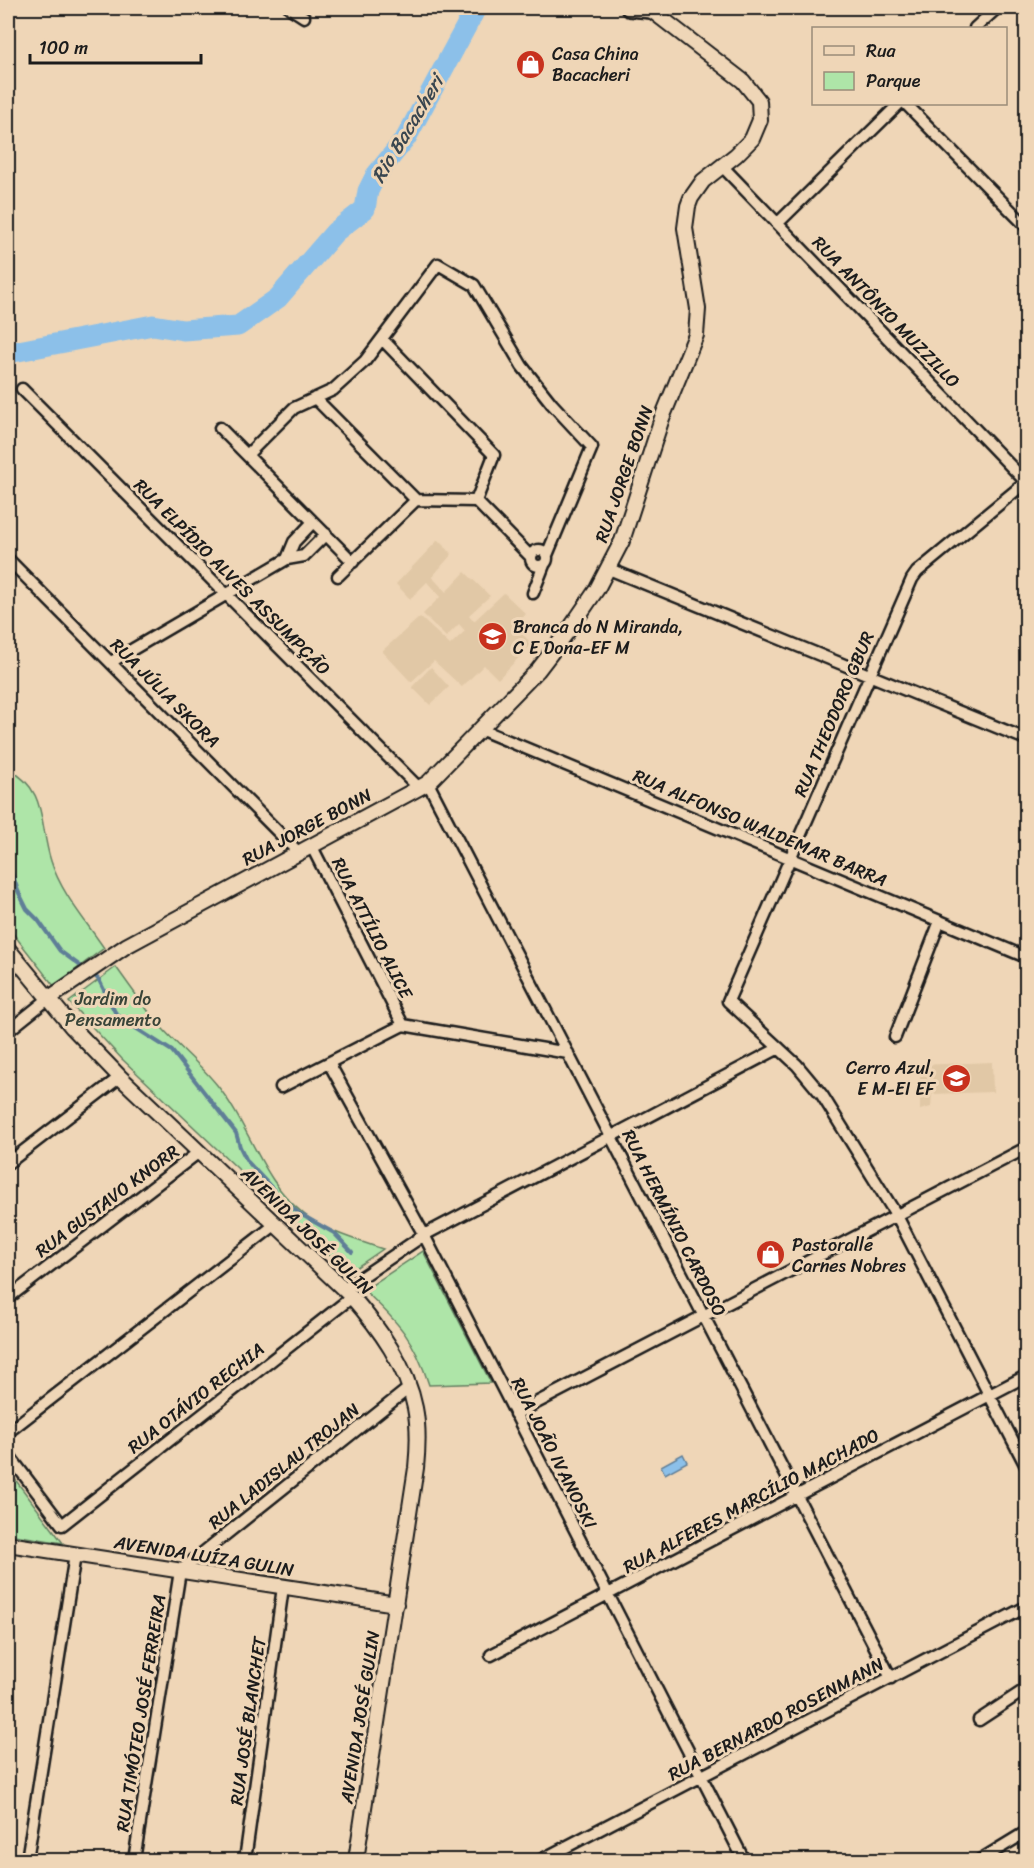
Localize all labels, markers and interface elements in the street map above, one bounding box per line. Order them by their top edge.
scale bar [30,27,201,65]
legend [812,27,1007,105]
text: 100 m [39,32,88,64]
text: Rua [866,35,897,67]
place label: Casa China Bacacheri [552,38,639,91]
shop icon: Casa China Bacacheri [515,48,547,80]
text: Parque [866,65,921,97]
water label: Rio Bacacheri [361,66,455,190]
street label: RUA ANTÔNIO MUZZILLO [804,228,968,396]
street label: RUA JORGE BONN [586,401,663,547]
street label: RUA ELPÍDIO ALVES ASSUMPÇÃO [126,471,338,683]
place label: Branca do N Miranda, C E Dona-EF M [513,611,683,664]
school or university icon: Branca do N Miranda, C E Dona-EF M [476,621,508,653]
street label: RUA THEODORO GBUR [785,626,883,802]
street label: RUA JÚLIA SKORA [102,630,228,756]
street label: RUA ALFONSO WALDEMAR BARRA [628,760,892,896]
street label: RUA JORGE BONN [236,779,378,875]
street label: RUA ATTÍLIO ALICE [322,852,422,1005]
park label: Jardim do Pensamento [65,983,161,1036]
place label: Cerro Azul, E M-EI EF [846,1052,936,1105]
school or university icon: Cerro Azul, E M-EI EF [940,1062,972,1094]
street label: RUA HERMÍNIO CARDOSO [613,1124,735,1322]
street label: RUA GUSTAVO KNORR [28,1136,186,1266]
street label: AVENIDA JOSÉ GULIN [232,1158,381,1303]
place label: Pastoralle Carnes Nobres [792,1229,907,1282]
shop icon: Pastoralle Carnes Nobres [755,1239,787,1271]
street label: RUA OTÁVIO RECHIA [120,1334,272,1462]
street label: RUA JOÃO IVANOSKI [502,1372,606,1535]
street label: RUA LADISLAU TROJAN [201,1394,367,1538]
street label: RUA ALFERES MARCÍLIO MACHADO [617,1420,885,1582]
street label: AVENIDA LUÍZA GULIN [111,1526,297,1586]
street label: RUA TIMÓTEO JOSÉ FERREIRA [106,1592,176,1834]
street label: AVENIDA JOSÉ GULIN [330,1628,390,1807]
street label: RUA JOSÉ BLANCHET [220,1634,276,1807]
street label: RUA BERNARDO ROSENMANN [662,1648,890,1790]

